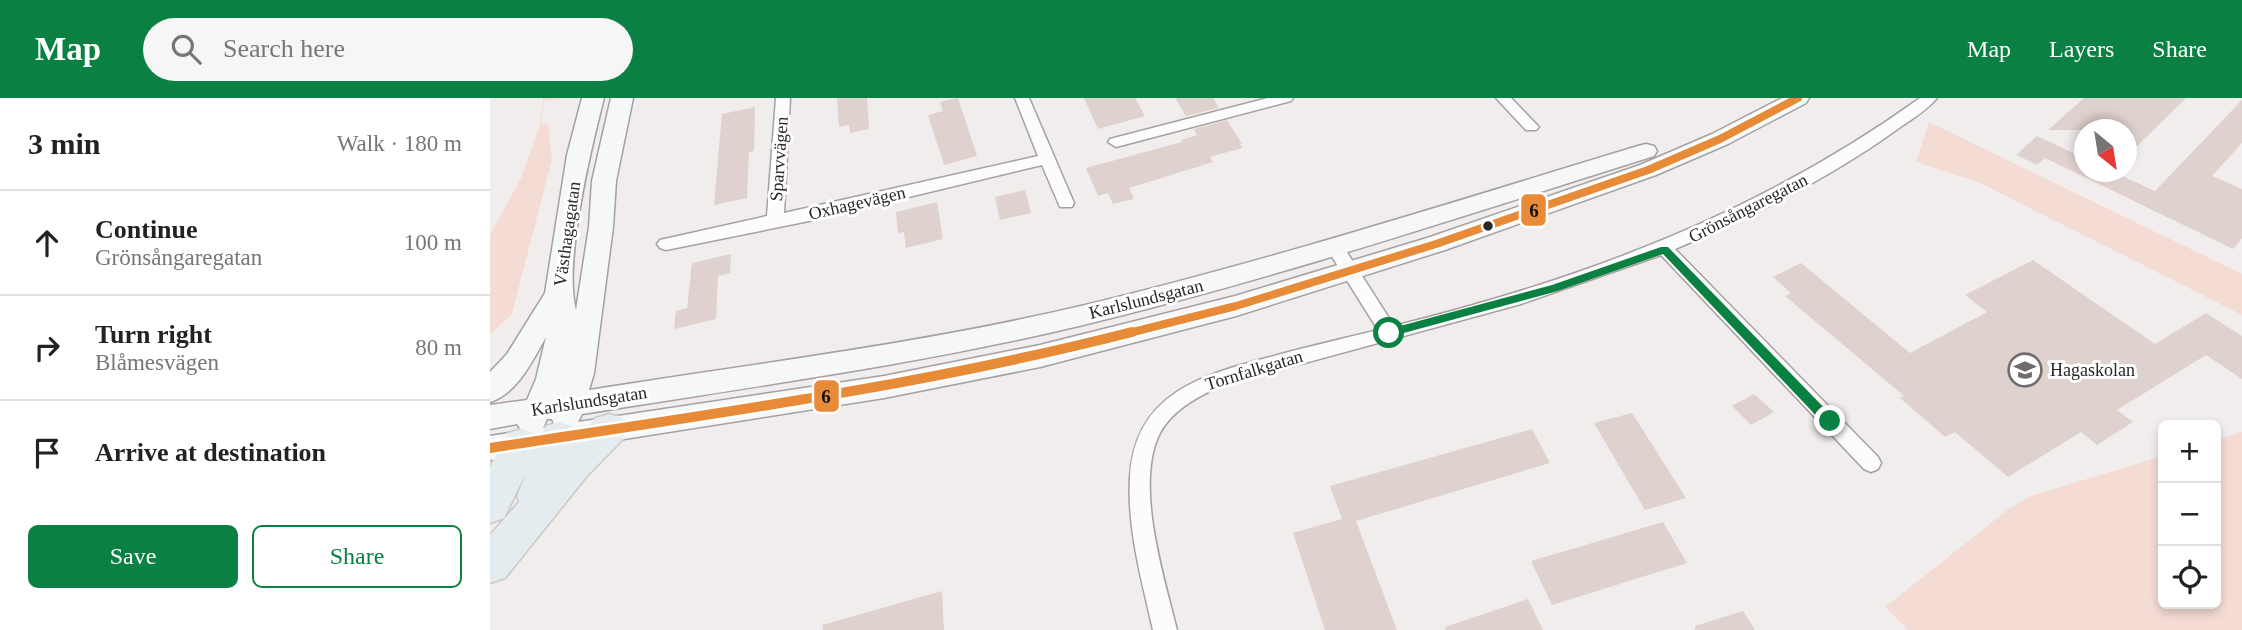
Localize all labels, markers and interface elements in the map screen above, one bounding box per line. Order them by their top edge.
search box [143,18,633,81]
icon: search [167,30,205,68]
text: Map [35,31,101,67]
text: Search here [223,34,345,63]
text: Map [1967,36,2011,62]
text: Layers [2049,36,2114,62]
text: Share [2152,36,2207,62]
street label: Sparvvägen [766,116,792,202]
north arrow [2074,119,2137,182]
text: 3 min [28,127,101,160]
text: Walk · 180 m [337,131,462,156]
street label: Grönsångaregatan [1685,169,1811,247]
street label: Västhagagatan [550,180,584,288]
street label: Oxhagevägen [807,182,907,224]
line badge: 6 [1520,193,1547,227]
text: 6 [1529,200,1539,221]
text: Continue [95,215,198,244]
unlabelled marker [1481,219,1495,233]
icon: ahead [28,224,66,262]
text: 100 m [404,230,462,255]
text: Grönsångaregatan [95,245,262,270]
street label: Karlslundsgatan [1087,275,1205,323]
route start [1373,317,1404,348]
text: Turn right [95,320,212,349]
icon: right [28,329,66,367]
text: 80 m [415,335,462,360]
street label: Tornfalkgatan [1203,346,1305,394]
text: Blåmesvägen [95,350,219,375]
school or university icon: Hagaskolan [2006,351,2044,389]
place label: Hagaskolan [2050,360,2135,380]
line badge: 6 [813,379,840,413]
street label: Karlslundsgatan [530,382,648,420]
text: 6 [821,386,831,407]
route end [1814,405,1845,436]
map controls [2158,420,2221,609]
button: + [2158,420,2221,483]
icon: arrive [28,434,66,472]
text: Arrive at destination [95,438,326,467]
button: − [2158,483,2221,546]
button: Save [28,525,238,588]
button: Share [252,525,462,588]
button: locate [2158,546,2221,609]

